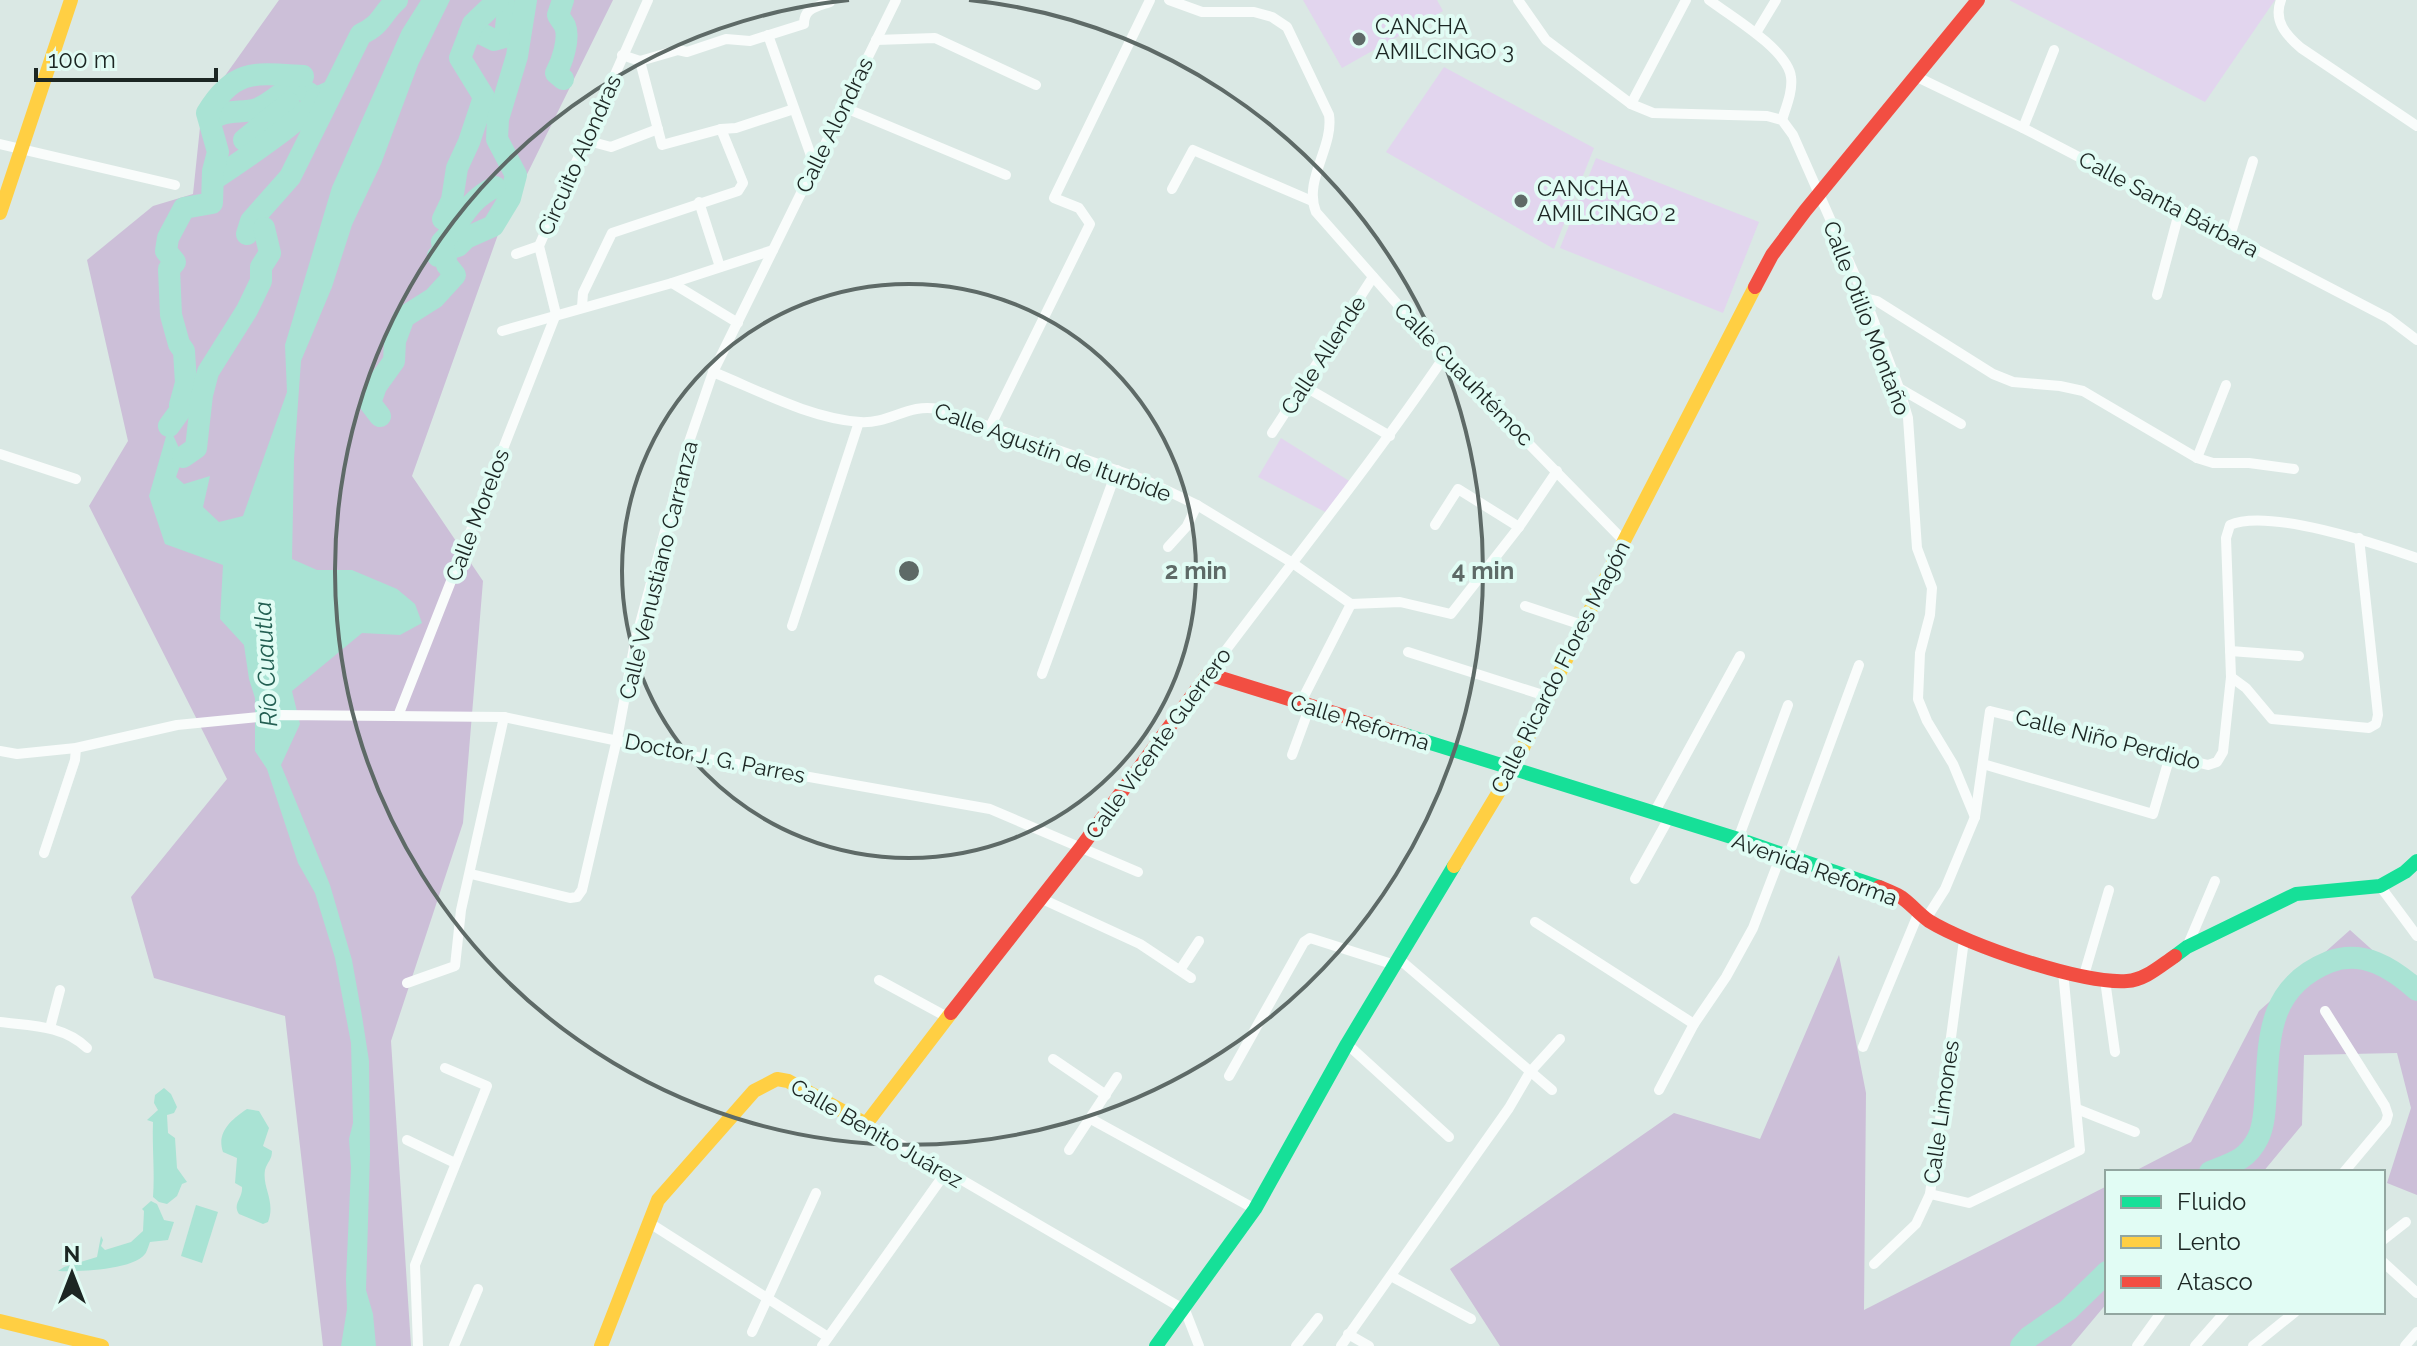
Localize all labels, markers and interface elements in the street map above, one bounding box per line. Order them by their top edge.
place label: CANCHA AMILCINGO 3 [1375,13,1514,64]
marker: CANCHA AMILCINGO 3 [1350,30,1368,48]
scale bar [36,32,216,82]
text: 100 m [48,45,116,74]
street label: Calle Alondras [790,53,878,197]
street label: Circuito Alondras [532,71,626,239]
street label: Calle Santa Bárbara [2075,146,2263,262]
place label: CANCHA AMILCINGO 2 [1537,175,1676,226]
marker: CANCHA AMILCINGO 2 [1512,192,1530,210]
street label: Calle Otilio Montaño [1818,217,1916,419]
street label: Calle Allende [1275,291,1371,419]
street label: Calle Cuauhtémoc [1389,297,1539,451]
street label: Calle Agustín de Iturbide [931,397,1175,507]
street label: Calle Venustiano Carranza [613,438,703,702]
street label: Calle Morelos [440,445,514,585]
street label: Calle Ricardo Flores Magón [1485,536,1635,798]
text: 2 min [1165,556,1227,585]
text: 4 min [1452,556,1514,585]
centre of rings [895,557,923,585]
water label: Río Cuautla [248,601,283,727]
street label: Calle Vicente Guerrero [1080,642,1236,844]
street label: Calle Reforma [1287,688,1433,756]
street label: Calle Niño Perdido [2013,703,2203,775]
street label: Doctor J. G. Parres [623,728,807,788]
street label: Avenida Reforma [1729,827,1901,911]
street label: Calle Limones [1918,1038,1964,1186]
street label: Calle Benito Juárez [786,1073,968,1193]
legend [2105,1170,2385,1314]
text: Fluido [2177,1187,2246,1216]
text: Lento [2177,1227,2241,1256]
north arrow [32,1234,112,1314]
text: N [64,1241,80,1267]
text: Atasco [2177,1267,2253,1296]

